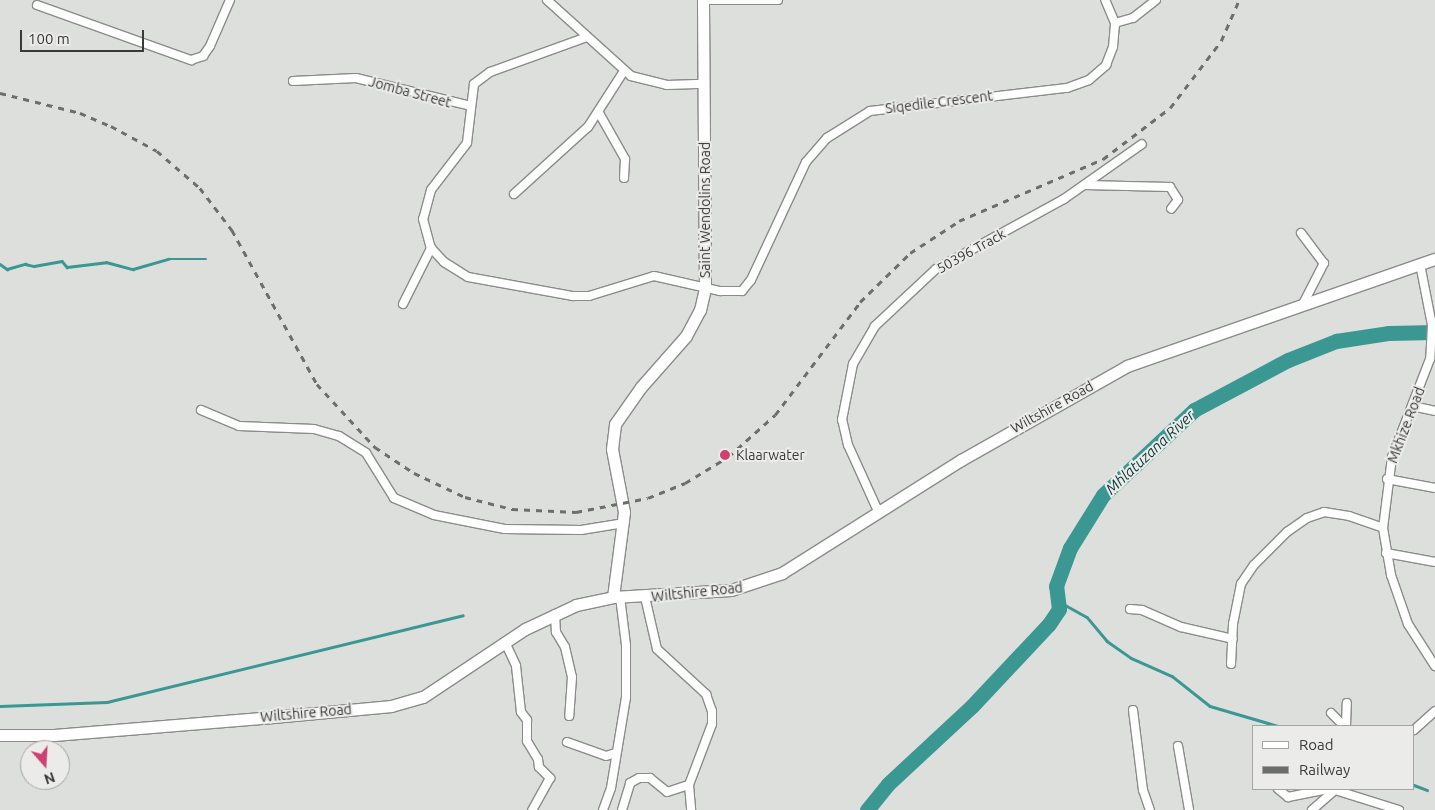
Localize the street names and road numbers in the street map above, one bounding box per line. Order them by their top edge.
street label: Jomba Street [367,73,453,111]
street label: Siqedile Crescent [884,87,994,117]
street label: Saint Wendolins Road [697,142,713,278]
street label: 50396 Track [934,225,1008,277]
street label: Wiltshire Road [1008,377,1096,437]
street label: Mkhize Road [1384,385,1428,465]
street label: Wiltshire Road [650,579,744,605]
street label: Wiltshire Road [260,701,352,725]

